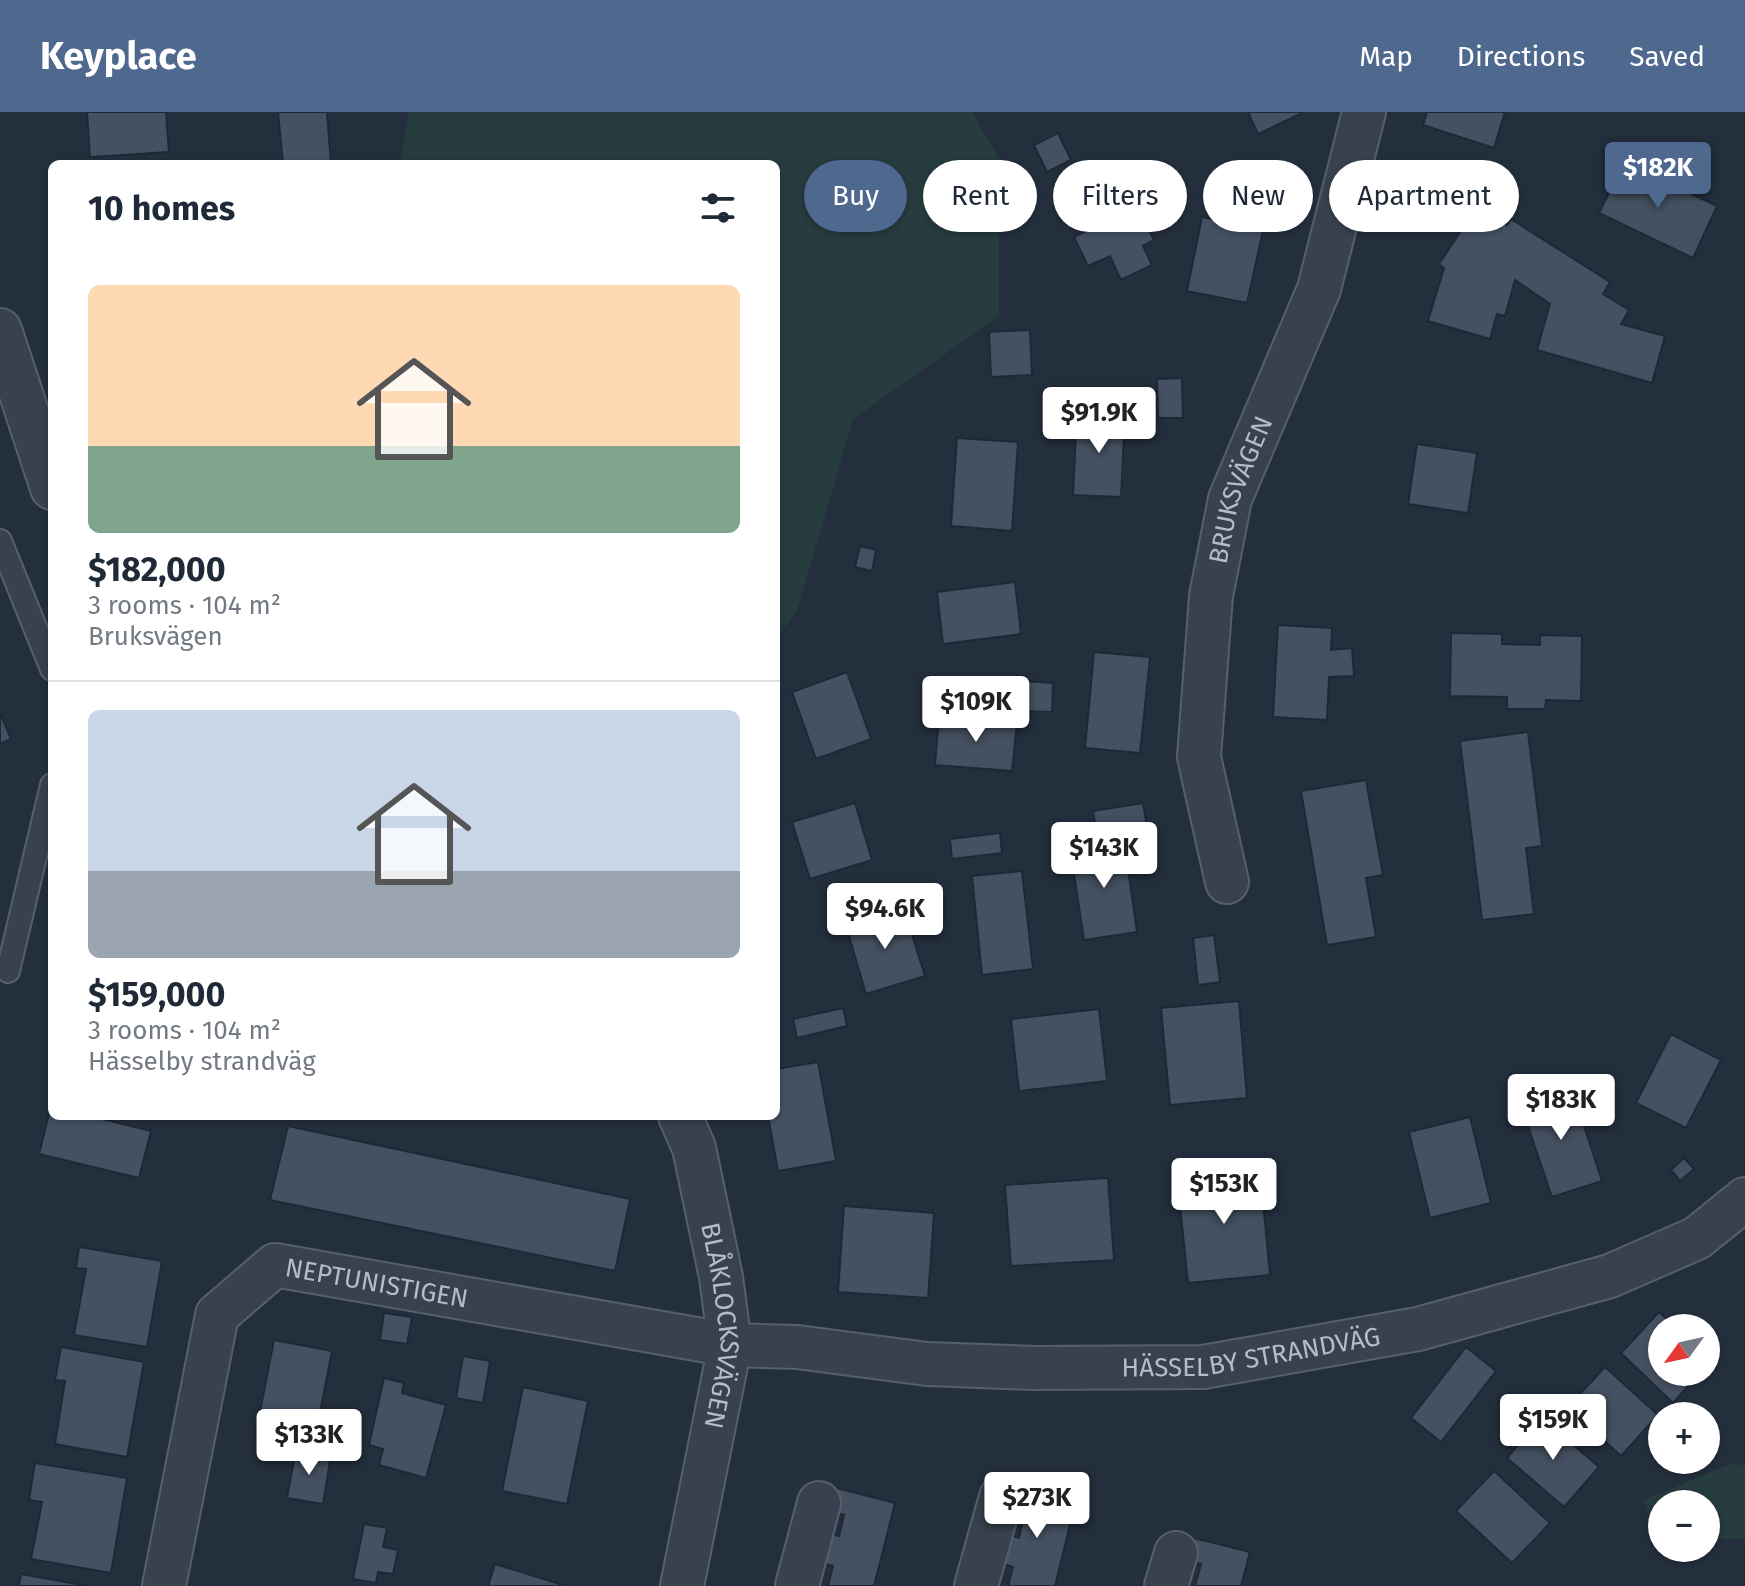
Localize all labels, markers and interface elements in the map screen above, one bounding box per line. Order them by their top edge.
text: Keyplace [40,33,197,79]
text: Map [1359,40,1413,73]
text: Directions [1457,40,1585,73]
text: Saved [1629,40,1705,73]
pin: $182K [1602,142,1714,210]
text: $182K [1623,152,1693,183]
chip: Buy [804,160,907,232]
chip: Rent [923,160,1037,232]
chip: Filters [1053,160,1187,232]
chip: New [1203,160,1313,232]
chip: Apartment [1329,160,1519,232]
icon: filters [696,186,740,230]
text: 10 homes [88,188,235,229]
icon: home [342,337,486,481]
pin: $91.9K [1034,387,1164,455]
text: $91.9K [1061,397,1137,428]
street label: BRUKSVÄGEN [1202,411,1279,566]
text: $182,000 [88,549,226,590]
text: 3 rooms · 104 m² [88,590,281,621]
text: Bruksvägen [88,621,223,652]
pin: $109K [920,676,1032,744]
text: $109K [940,686,1012,717]
icon: home [342,762,486,906]
pin: $143K [1048,822,1160,890]
text: $143K [1069,832,1139,863]
pin: $94.6K [820,883,950,951]
text: $94.6K [845,893,925,924]
text: $159,000 [88,974,225,1015]
text: 3 rooms · 104 m² [88,1015,281,1046]
text: Hässelby strandväg [88,1046,316,1077]
pin: $183K [1505,1074,1617,1142]
text: $183K [1526,1084,1596,1115]
pin: $153K [1168,1158,1280,1226]
text: $153K [1189,1168,1259,1199]
street label: BLÅKLOCKSVÄGEN [695,1220,746,1432]
street label: NEPTUNISTIGEN [283,1252,471,1314]
north arrow [1648,1314,1720,1386]
map controls [1648,1314,1720,1562]
street label: HÄSSELBY STRANDVÄG [1121,1320,1383,1383]
pin: $159K [1497,1394,1609,1462]
button: + [1648,1402,1720,1474]
text: $159K [1518,1404,1588,1435]
pin: $133K [253,1409,365,1477]
text: $133K [275,1419,343,1450]
pin: $273K [981,1472,1093,1540]
text: $273K [1002,1482,1072,1513]
button: − [1648,1490,1720,1562]

